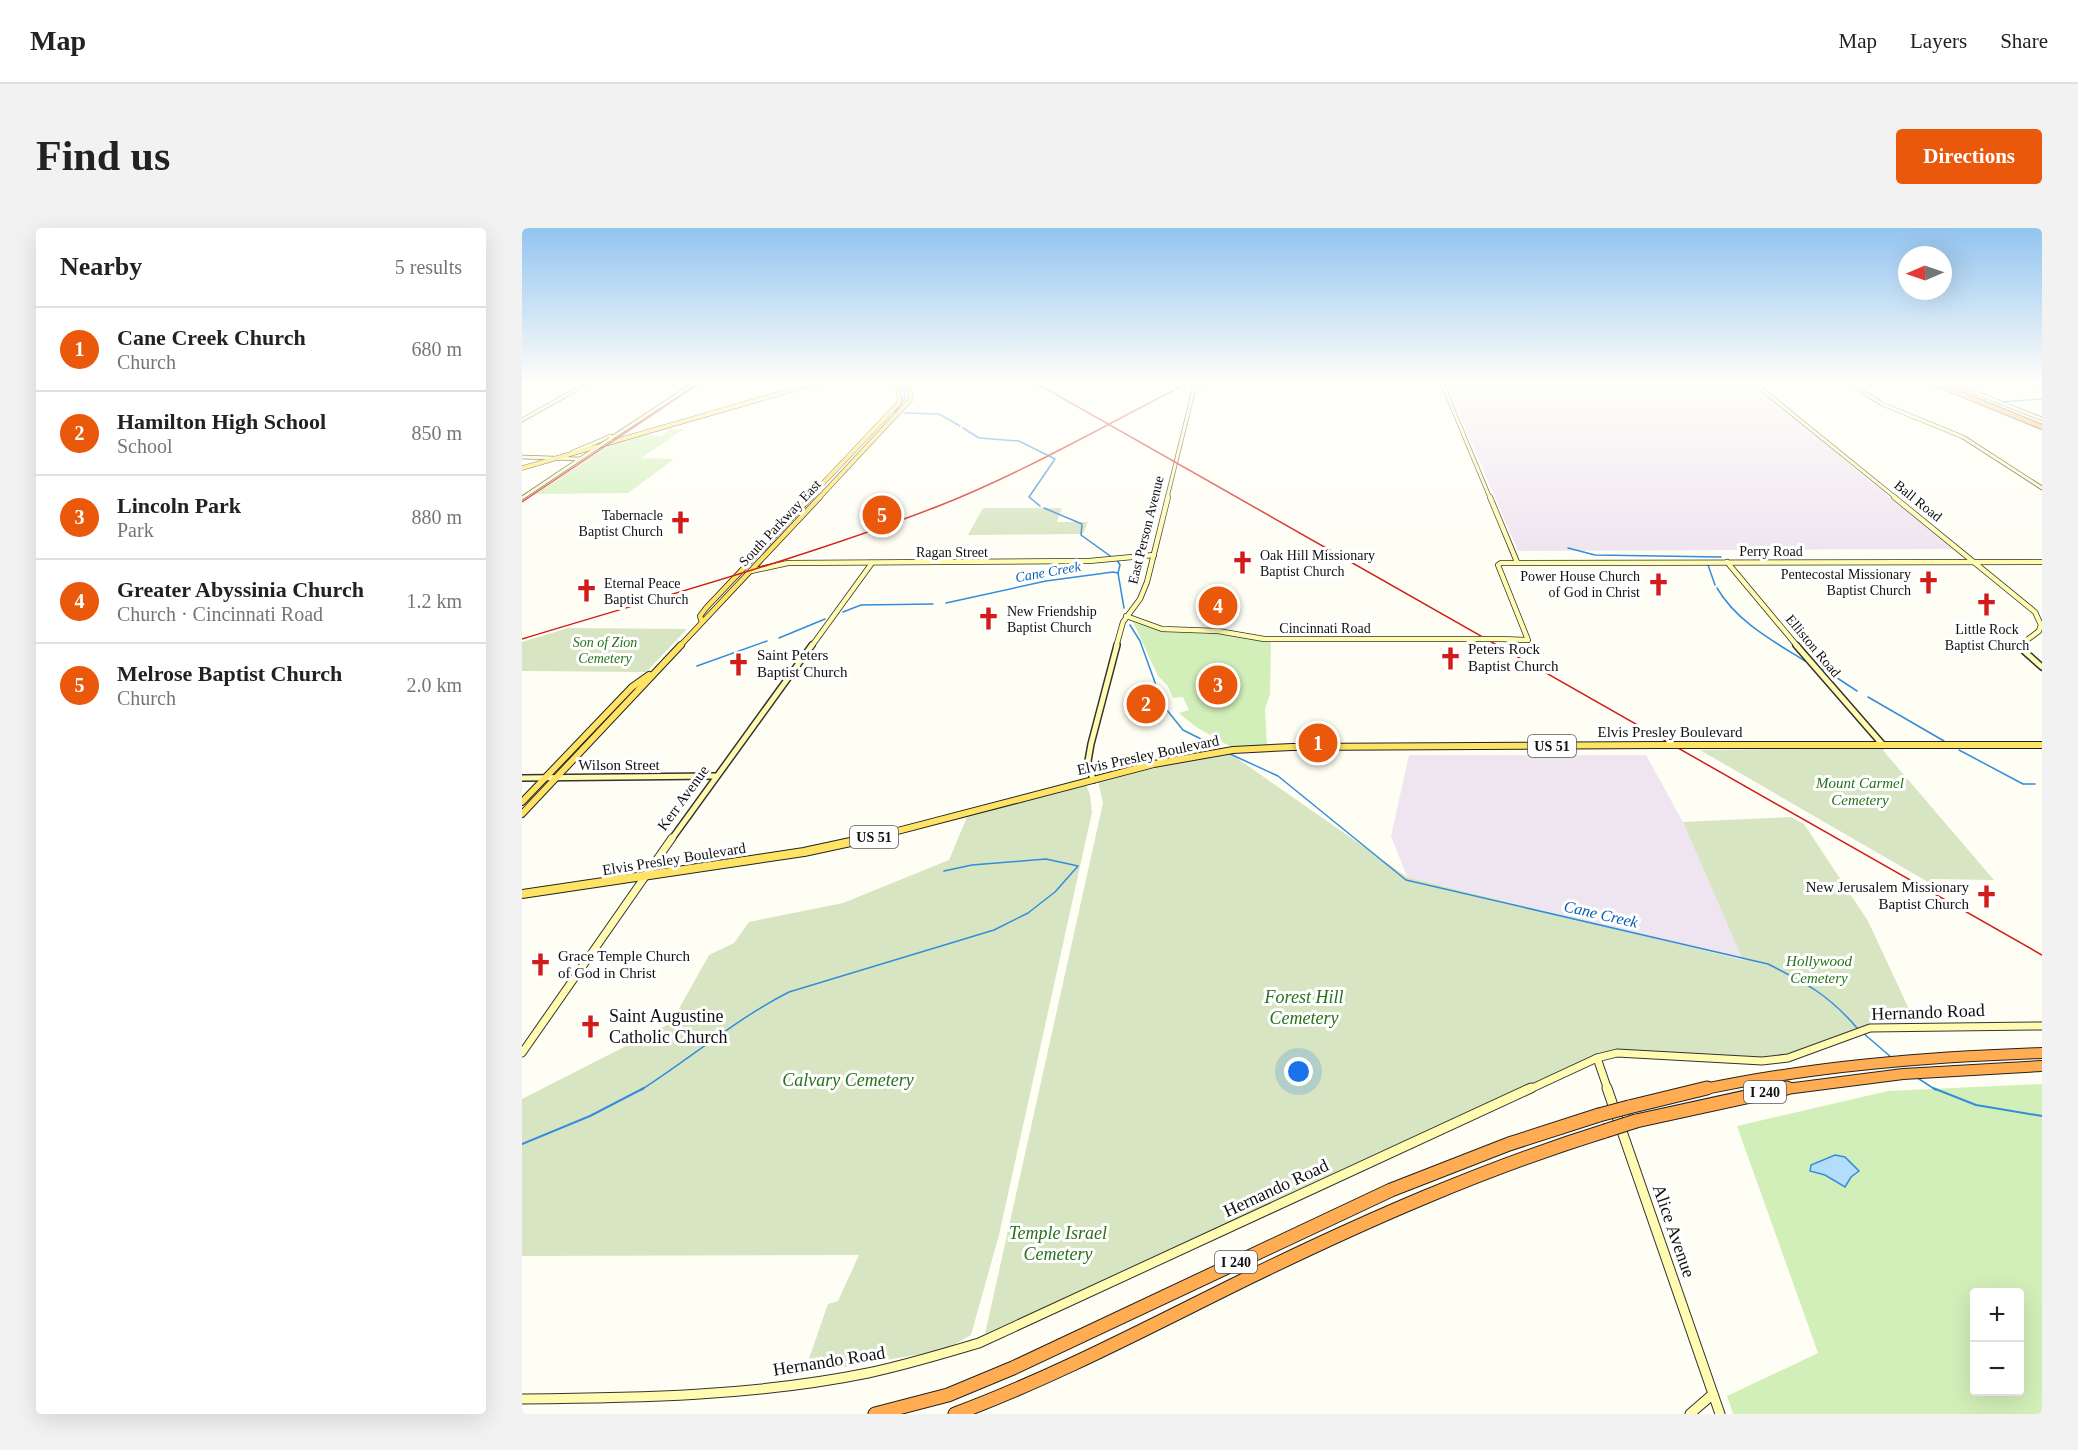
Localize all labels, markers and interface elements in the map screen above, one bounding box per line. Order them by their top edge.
text: Map [30,25,86,56]
text: Map [1839,29,1877,53]
text: Layers [1910,29,1967,53]
text: Share [2000,29,2048,53]
button: Directions [1896,129,2042,184]
text: Find us [36,133,170,179]
north arrow [1898,246,1952,300]
text: Nearby [60,252,142,281]
text: 5 results [395,256,462,278]
text: Cane Creek Church [117,325,306,350]
text: 1 [75,338,85,360]
text: 680 m [411,338,462,360]
text: Church [117,351,176,373]
text: Hamilton High School [117,409,326,434]
text: 2 [75,422,85,444]
text: 850 m [411,422,462,444]
text: School [117,435,173,457]
street label: East Person Avenue [1125,474,1167,586]
street label: South Parkway East [736,477,824,569]
street label: Ball Road [1891,477,1945,525]
pin: 5 [862,492,902,538]
text: Lincoln Park [117,493,241,518]
text: 3 [75,506,85,528]
text: 880 m [411,506,462,528]
place label: Tabernacle Baptist Church [579,508,663,539]
church icon: Tabernacle Baptist Church [668,510,694,536]
text: Park [117,519,154,541]
street label: Perry Road [1739,544,1803,559]
street label: Ragan Street [916,545,988,560]
place label: Oak Hill Missionary Baptist Church [1260,548,1375,579]
church icon: Oak Hill Missionary Baptist Church [1229,550,1255,576]
water label: Cane Creek [1014,559,1083,585]
place label: Pentecostal Missionary Baptist Church [1781,567,1911,598]
place label: Power House Church of God in Christ [1520,569,1640,600]
church icon: Pentecostal Missionary Baptist Church [1916,569,1942,595]
church icon: Power House Church of God in Christ [1645,571,1671,597]
place label: Eternal Peace Baptist Church [604,576,688,607]
text: Greater Abyssinia Church [117,577,364,602]
church icon: Eternal Peace Baptist Church [573,578,599,604]
pin: 4 [1198,584,1238,628]
text: 4 [75,590,85,612]
text: 1.2 km [406,590,462,612]
church icon: Little Rock Baptist Church [1974,592,2000,618]
text: Church · Cincinnati Road [117,603,323,625]
place label: New Friendship Baptist Church [1007,604,1097,635]
church icon: New Friendship Baptist Church [976,606,1002,632]
street label: Elliston Road [1783,612,1843,680]
street label: Cincinnati Road [1279,621,1371,636]
place label: Little Rock Baptist Church [1945,622,2029,653]
park label: Son of Zion Cemetery [573,635,637,666]
place label: Peters Rock Baptist Church [1468,641,1559,674]
church icon: Peters Rock Baptist Church [1437,645,1463,671]
place label: Saint Peters Baptist Church [757,647,848,680]
church icon: Saint Peters Baptist Church [726,651,752,677]
text: Melrose Baptist Church [117,661,342,686]
pin: 3 [1198,662,1238,708]
text: 5 [75,674,85,696]
text: 2.0 km [406,674,462,696]
pin: 2 [1126,682,1166,726]
text: Church [117,687,176,709]
pin: 1 [1298,720,1338,766]
street label: Elvis Presley Boulevard [1598,724,1743,740]
street label: Elvis Presley Boulevard [1075,732,1221,778]
road number: US 51 [1528,735,1576,757]
street label: Wilson Street [578,757,661,773]
street label: Kerr Avenue [654,762,712,833]
park label: Mount Carmel Cemetery [1815,775,1904,808]
road number: US 51 [850,826,898,848]
street label: Elvis Presley Boulevard [601,840,747,878]
place label: New Jerusalem Missionary Baptist Church [1806,879,1969,912]
church icon: New Jerusalem Missionary Baptist Church [1974,883,2000,909]
water label: Cane Creek [1562,897,1641,931]
place label: Grace Temple Church of God in Christ [558,948,690,981]
church icon: Grace Temple Church of God in Christ [527,952,553,978]
park label: Hollywood Cemetery [1785,953,1852,986]
park label: Forest Hill Cemetery [1264,987,1343,1028]
street label: Hernando Road [1871,1000,1985,1024]
place label: Saint Augustine Catholic Church [609,1006,727,1047]
church icon: Saint Augustine Catholic Church [578,1013,604,1039]
your location [1284,1057,1313,1086]
park label: Calvary Cemetery [782,1070,914,1090]
road number: I 240 [1744,1081,1786,1103]
street label: Hernando Road [1220,1155,1332,1221]
street label: Alice Avenue [1649,1182,1699,1280]
park label: Temple Israel Cemetery [1009,1223,1107,1264]
road number: I 240 [1215,1251,1257,1273]
map controls [1970,1288,2024,1396]
button: + [1970,1288,2024,1342]
street label: Hernando Road [771,1342,887,1380]
button: − [1970,1342,2024,1396]

